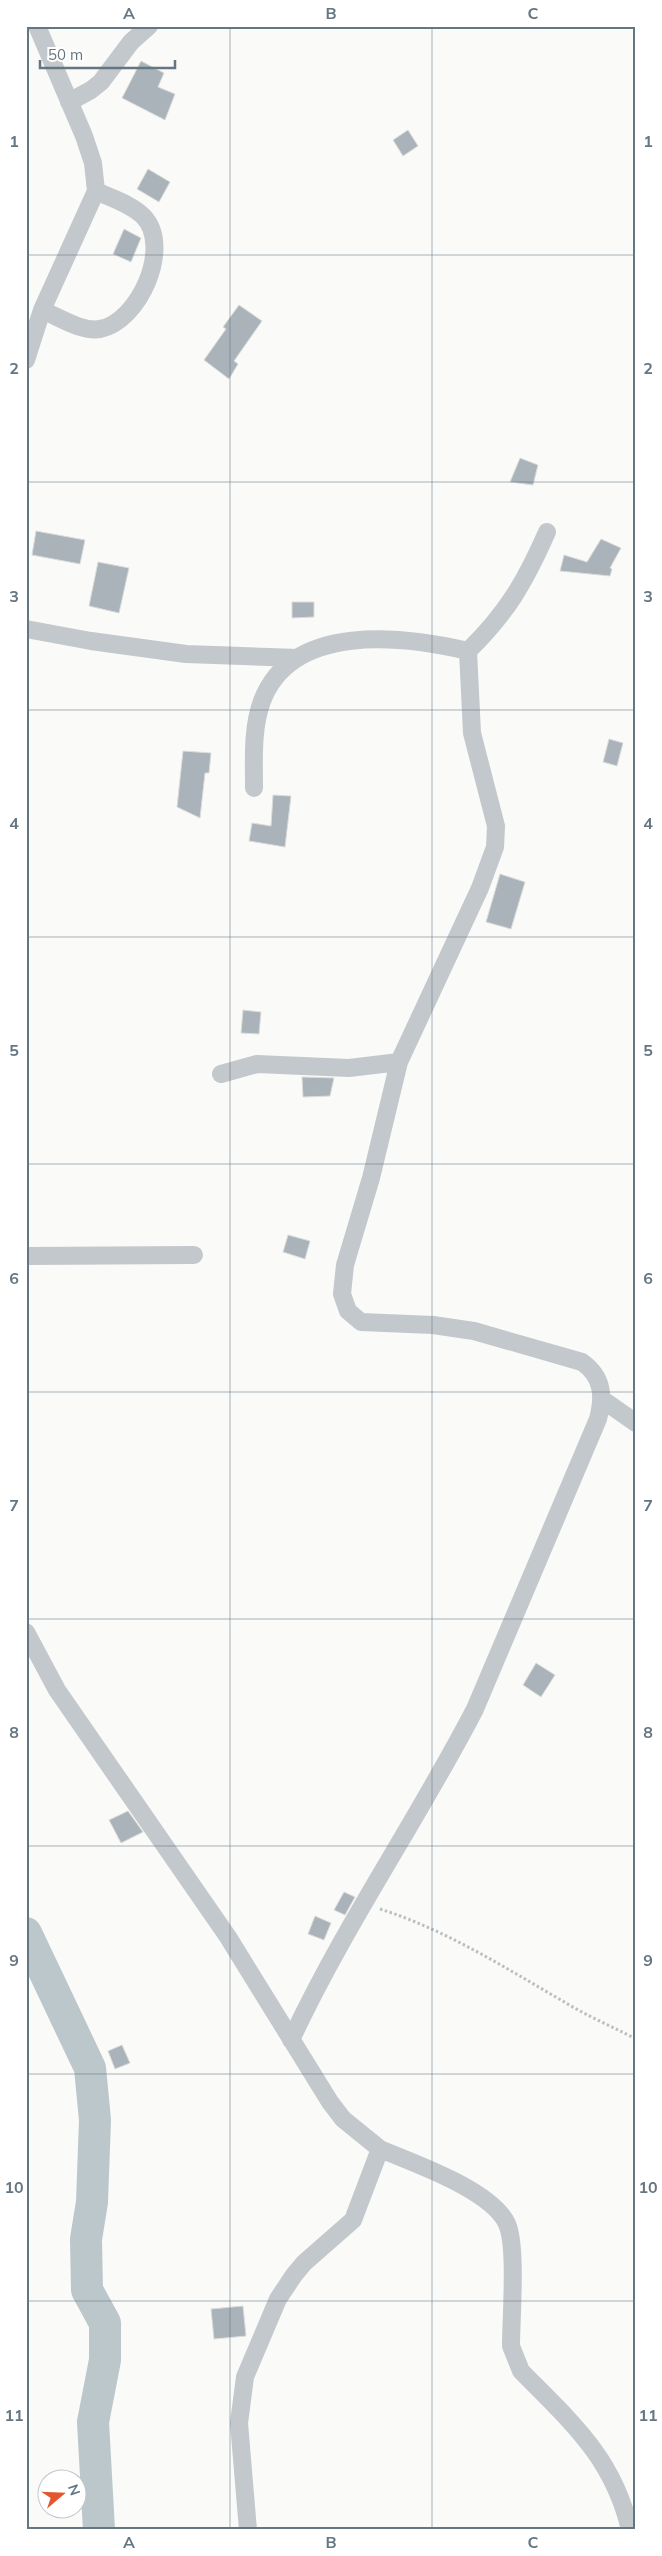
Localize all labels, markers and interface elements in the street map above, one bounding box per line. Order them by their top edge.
text: A [123,3,135,23]
text: B [325,3,337,23]
text: C [528,3,539,23]
scale bar [40,38,175,70]
text: 50 m [48,45,83,64]
text: 1 [9,131,19,151]
text: 1 [643,131,653,151]
text: 2 [9,358,19,378]
text: 2 [643,358,653,378]
text: 3 [9,586,19,606]
text: 3 [643,586,653,606]
text: 4 [9,813,19,833]
text: 4 [643,813,653,833]
text: 5 [9,1040,19,1060]
text: 5 [643,1040,653,1060]
text: 6 [9,1268,19,1288]
text: 6 [643,1268,653,1288]
text: 7 [9,1495,19,1515]
text: 7 [643,1495,653,1515]
text: 8 [9,1722,19,1742]
text: 8 [643,1722,653,1742]
text: 9 [9,1950,19,1970]
text: 9 [643,1950,653,1970]
text: 10 [4,2177,24,2197]
text: 10 [638,2177,658,2197]
text: 11 [4,2405,24,2425]
text: 11 [638,2405,658,2425]
north arrow [38,2468,88,2518]
text: N [64,2482,85,2498]
text: A [123,2532,135,2552]
text: B [325,2532,337,2552]
text: C [528,2532,539,2552]

